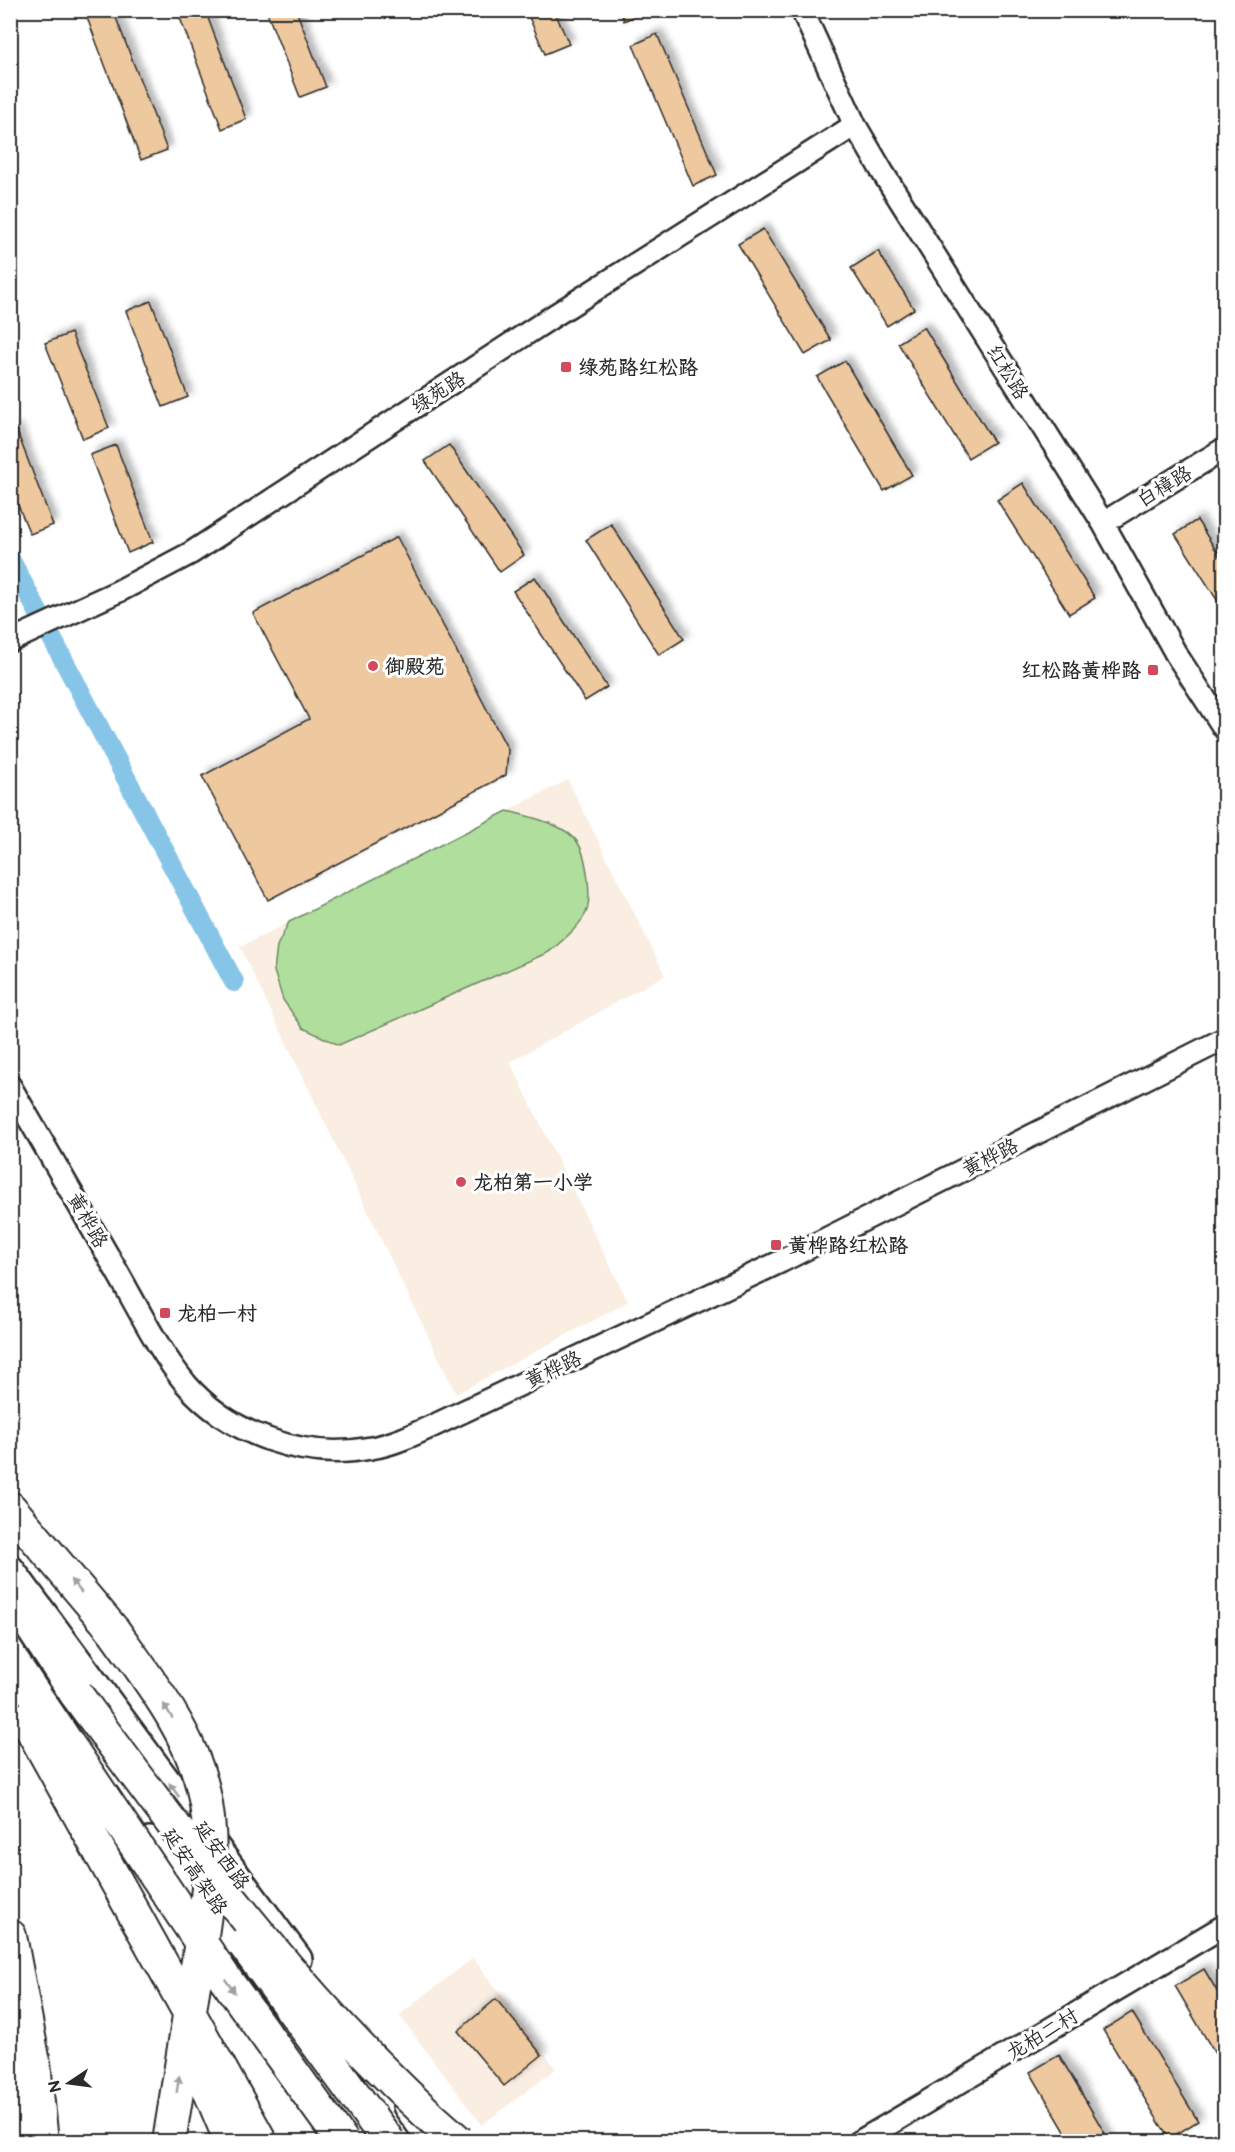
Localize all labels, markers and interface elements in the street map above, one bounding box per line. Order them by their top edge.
street label: 红松路 [981,341,1034,405]
place label: 绿苑路红松路 [578,356,698,380]
marker: 绿苑路红松路 [559,360,573,374]
street label: 绿苑路 [407,366,471,419]
street label: 白樟路 [1133,461,1197,513]
place label: 御殿苑 [385,655,445,679]
marker: 御殿苑 [366,659,380,673]
place label: 红松路黄桦路 [1021,659,1141,683]
marker: 红松路黄桦路 [1146,663,1160,677]
street label: 黄桦路 [958,1133,1024,1182]
place label: 龙柏第一小学 [473,1171,593,1195]
marker: 龙柏第一小学 [454,1175,468,1189]
street label: 黄桦路 [62,1189,113,1253]
place label: 黄桦路红松路 [788,1234,908,1258]
marker: 黄桦路红松路 [769,1238,783,1252]
place label: 龙柏一村 [177,1302,257,1326]
marker: 龙柏一村 [158,1306,172,1320]
street label: 黄桦路 [521,1346,587,1393]
one-way arrow [70,1579,83,1594]
one-way arrow [162,1703,173,1719]
one-way arrow [168,1783,180,1798]
street label: 延安西路 [188,1816,255,1896]
street label: 延安高架路 [156,1823,233,1921]
one-way arrow [224,1977,236,1993]
street label: 龙柏二村 [1002,2004,1083,2066]
north arrow [39,2053,99,2113]
one-way arrow [174,2074,183,2093]
text: N [45,2078,66,2094]

